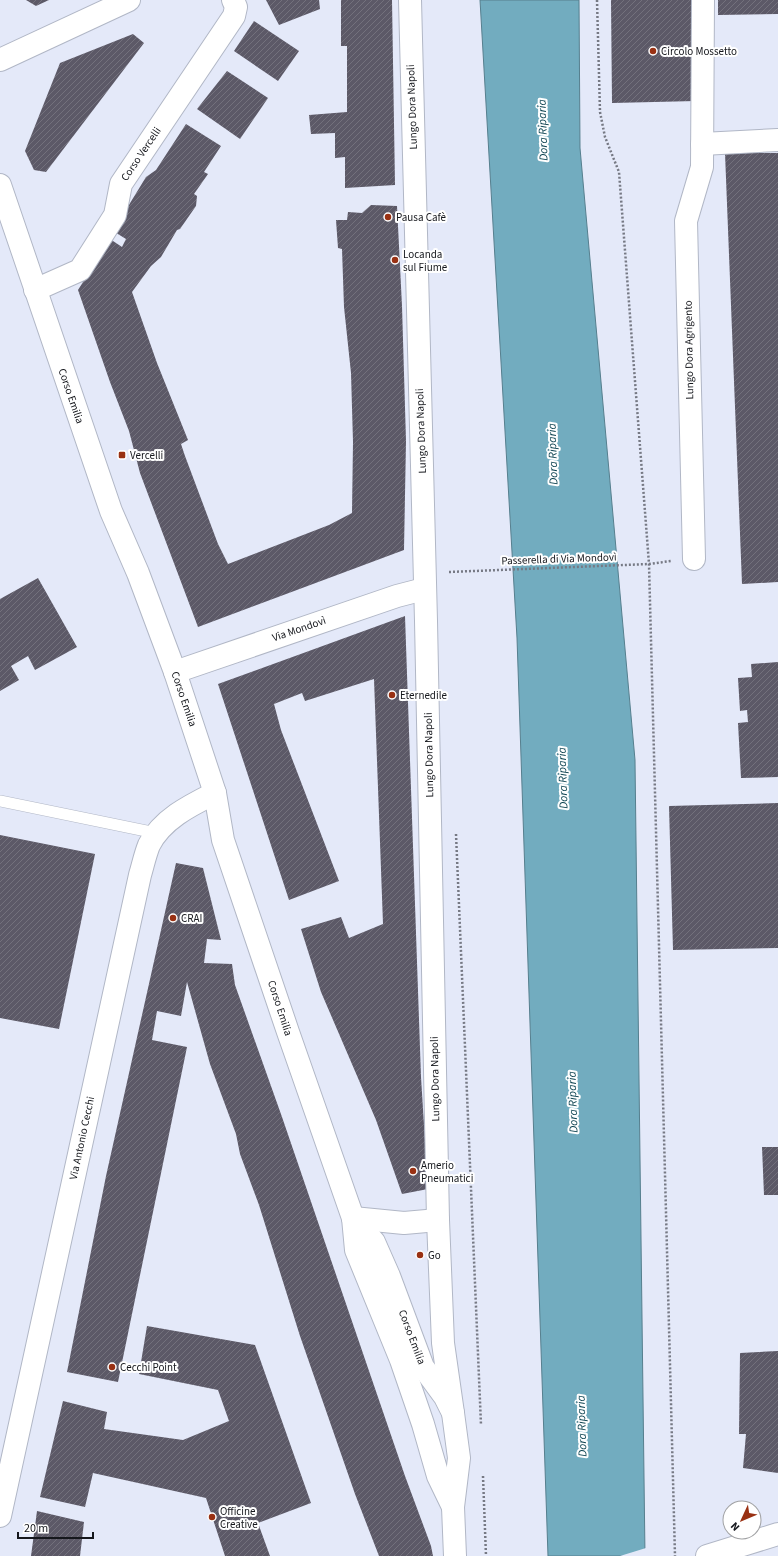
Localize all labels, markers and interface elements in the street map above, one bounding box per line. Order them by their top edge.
place label: Circolo Mossetto [661,44,737,59]
marker: Circolo Mossetto [648,46,658,56]
street label: Lungo Dora Napoli [403,64,421,150]
water label: Dora Riparia [533,98,553,161]
street label: Corso Vercelli [117,124,165,184]
place label: Pausa Cafè [396,210,447,225]
marker: Pausa Cafè [383,212,393,222]
place label: Locanda sul Fiume [403,247,448,275]
marker: Locanda sul Fiume [390,255,400,265]
street label: Lungo Dora Agrigento [681,300,697,400]
street label: Corso Emilia [55,366,87,426]
street label: Lungo Dora Napoli [412,388,430,474]
water label: Dora Riparia [543,422,563,485]
place label: Vercelli [130,448,163,463]
marker: Vercelli [117,450,127,460]
street label: Passerella di Via Mondovì [501,549,617,569]
street label: Via Mondovì [270,613,328,645]
street label: Corso Emilia [168,669,200,729]
place label: Eternedile [400,688,447,703]
marker: Eternedile [387,690,397,700]
street label: Lungo Dora Napoli [421,712,437,798]
water label: Dora Riparia [553,746,573,809]
place label: CRAI [181,911,202,926]
marker: CRAI [168,913,178,923]
street label: Corso Emilia [264,978,296,1038]
street label: Lungo Dora Napoli [427,1036,443,1122]
water label: Dora Riparia [563,1070,583,1133]
street label: Via Antonio Cecchi [66,1095,98,1181]
place label: Amerio Pneumatici [421,1158,473,1186]
marker: Amerio Pneumatici [408,1166,418,1176]
place label: Go [428,1248,441,1263]
marker: Go [415,1250,425,1260]
street label: Corso Emilia [395,1307,429,1367]
place label: Cecchi Point [120,1360,177,1375]
marker: Cecchi Point [107,1362,117,1372]
water label: Dora Riparia [572,1394,592,1457]
north arrow [722,1500,762,1540]
place label: Officine Creative [220,1504,258,1532]
marker: Officine Creative [207,1512,217,1522]
scale bar [18,1514,93,1540]
text: N [727,1519,743,1534]
text: 20 m [24,1520,48,1537]

